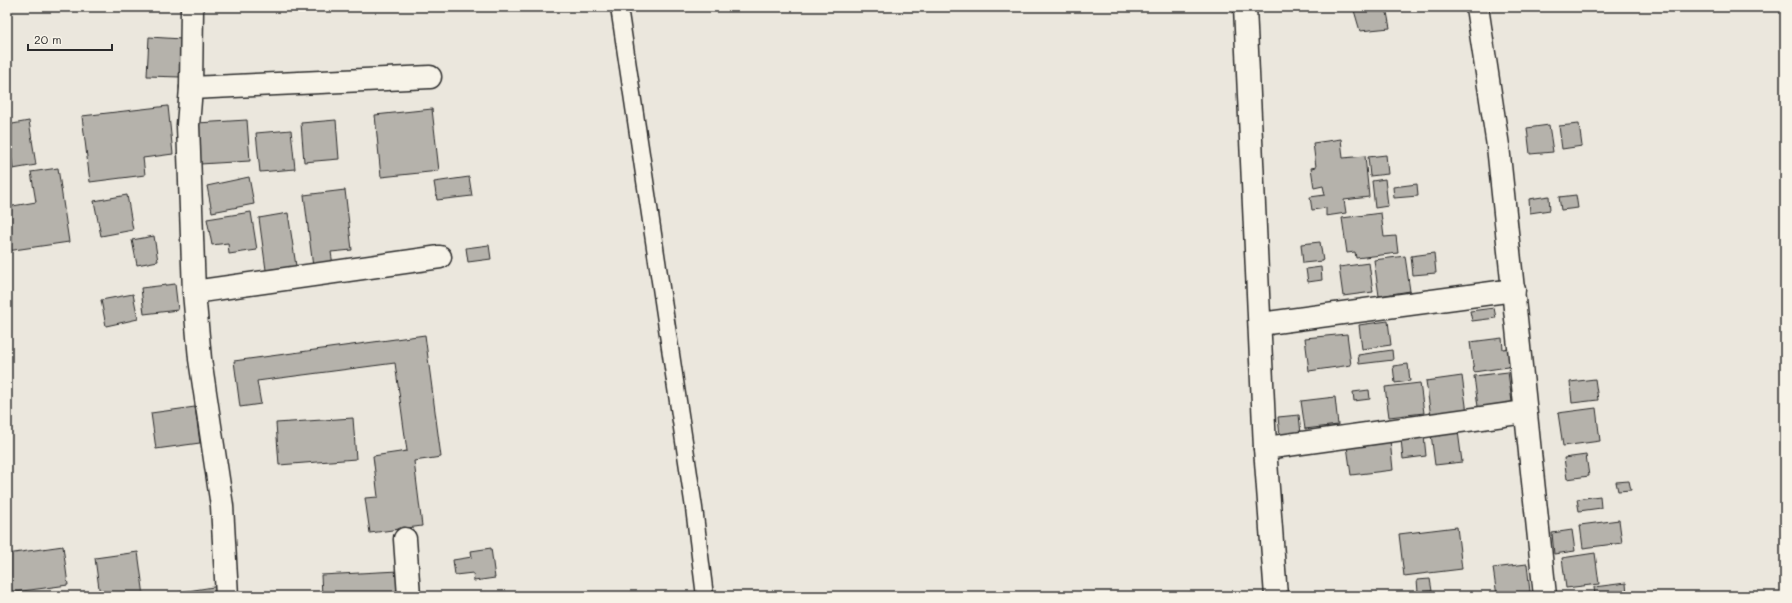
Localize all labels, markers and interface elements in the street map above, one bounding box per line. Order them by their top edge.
scale bar [28,26,112,52]
text: 20 m [34,31,62,47]

